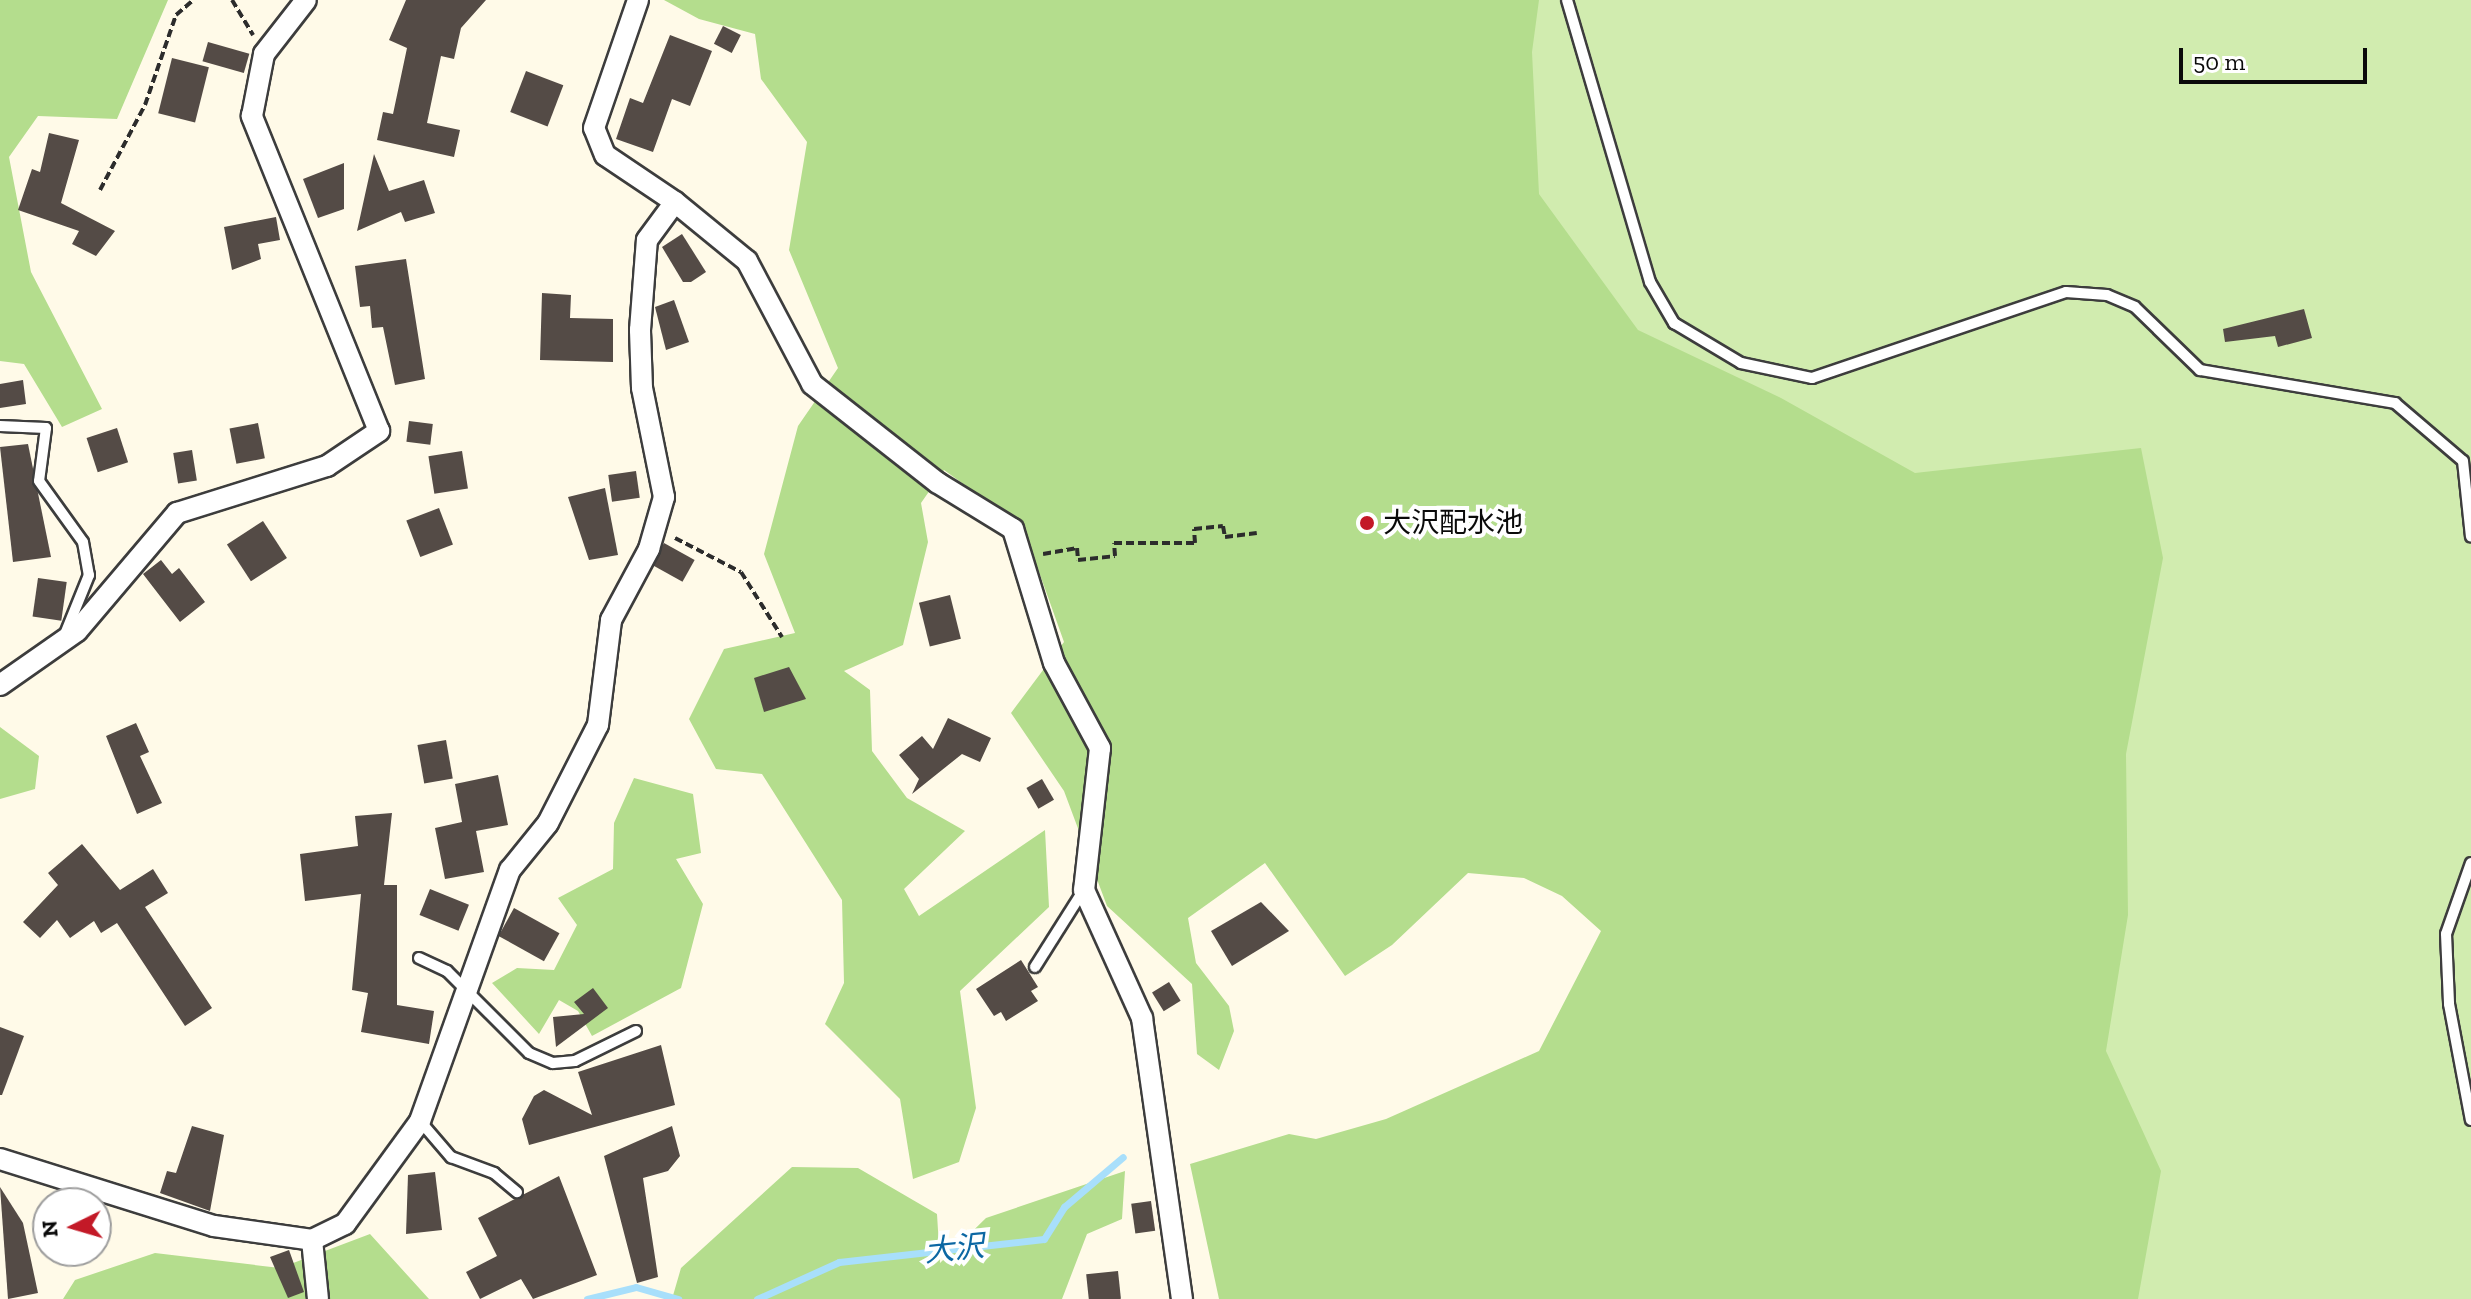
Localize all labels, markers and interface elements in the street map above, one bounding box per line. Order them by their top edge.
scale bar [2183,32,2371,82]
text: 50 m [2193,47,2245,76]
place label: 大沢配水池 [1383,506,1523,540]
marker: 大沢配水池 [1358,514,1376,532]
north arrow [32,1187,112,1267]
text: N [35,1219,64,1238]
water label: 大沢 [922,1228,986,1270]

